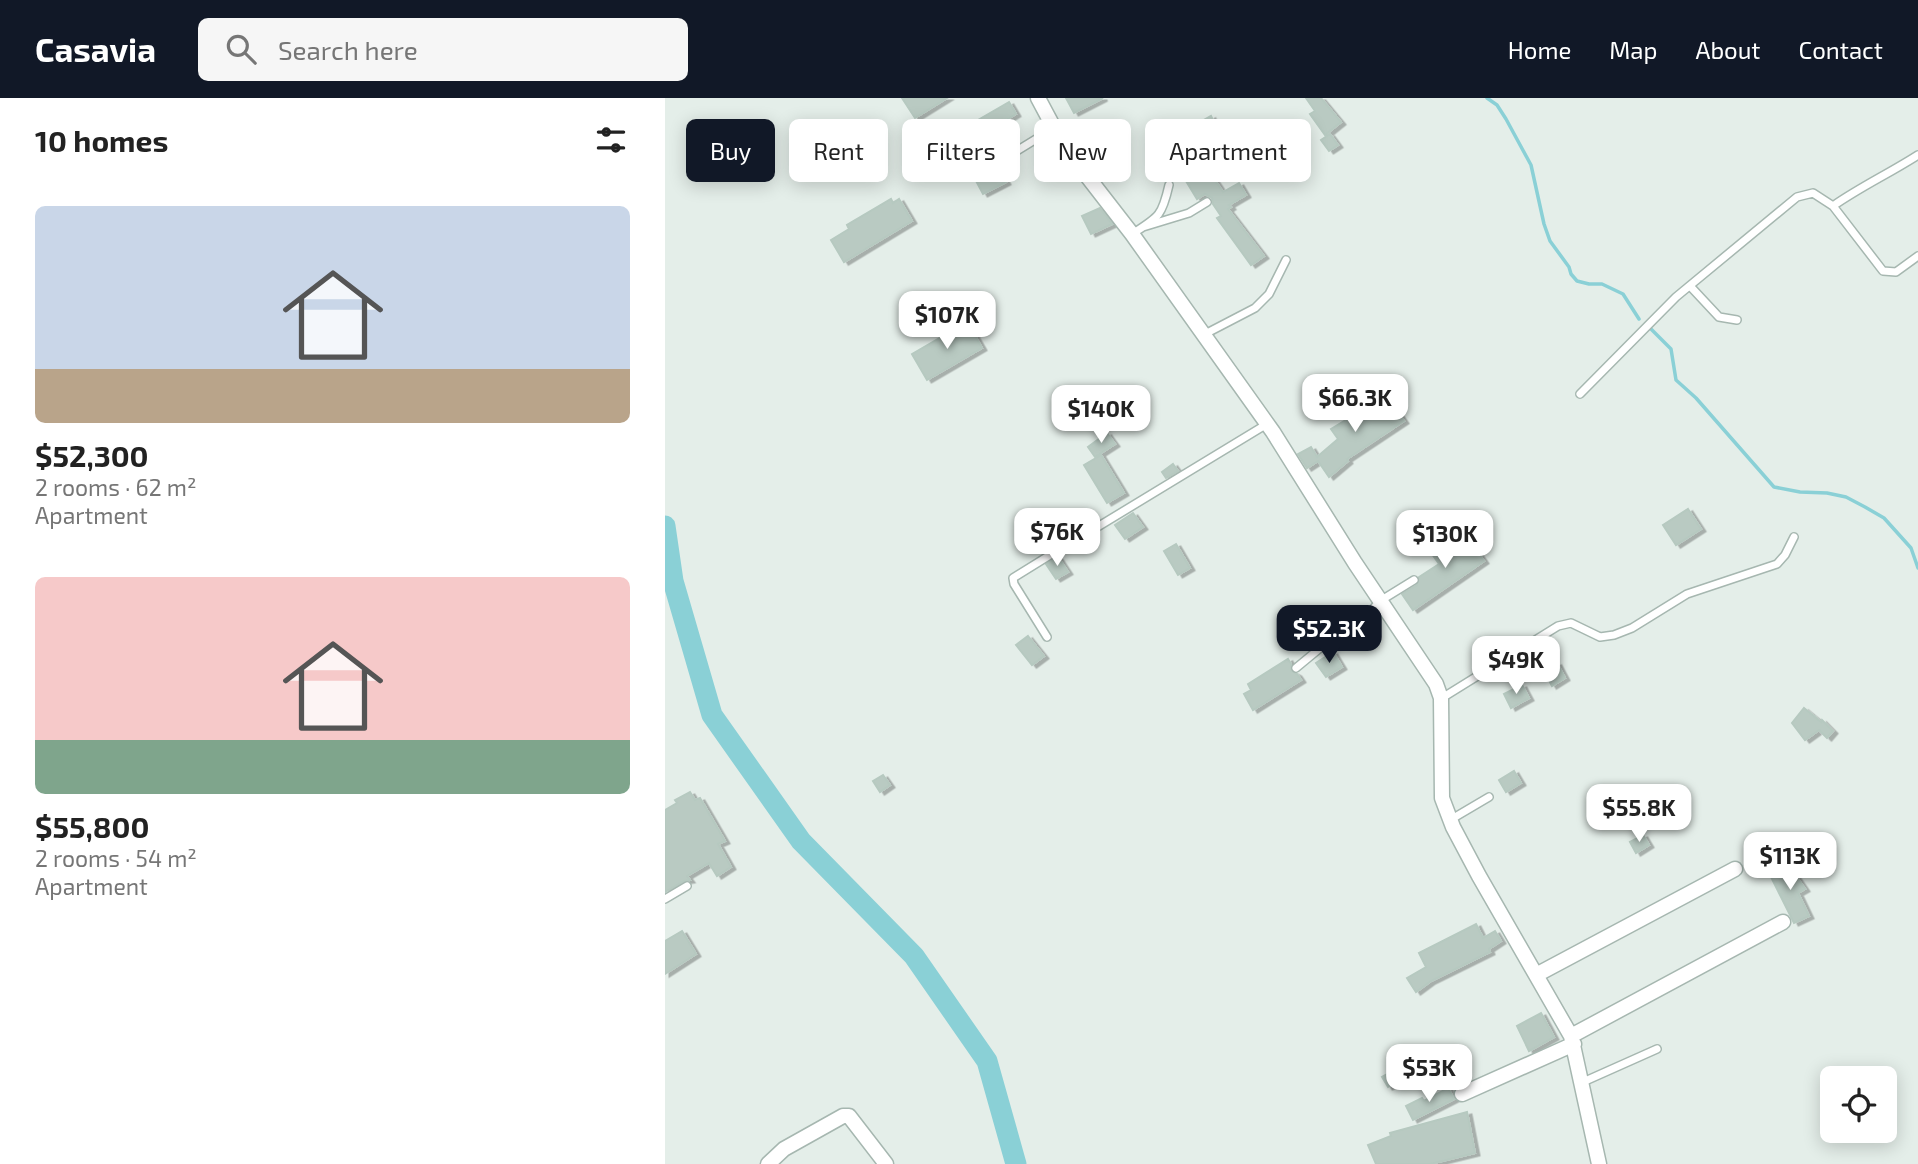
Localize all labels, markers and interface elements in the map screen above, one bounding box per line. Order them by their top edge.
search box [198,18,688,81]
text: Casavia [35,29,156,69]
icon: search [222,30,260,68]
text: Search here [278,34,418,65]
text: Home [1508,35,1571,64]
text: Map [1609,35,1657,64]
text: About [1695,35,1761,64]
text: Contact [1799,35,1883,64]
chip: Buy [686,119,775,182]
chip: Rent [789,119,888,182]
chip: Filters [902,119,1020,182]
chip: New [1034,119,1131,182]
chip: Apartment [1145,119,1311,182]
icon: filters [592,121,630,159]
text: 10 homes [35,122,168,158]
icon: home [270,252,396,378]
pin: $107K [898,292,996,351]
text: $107K [915,300,979,328]
pin: $66.3K [1298,374,1412,434]
text: $66.3K [1318,383,1392,411]
pin: $140K [1052,386,1150,445]
text: $140K [1067,394,1135,422]
text: $52,300 [35,437,149,473]
text: 2 rooms · 62 m² [35,473,197,501]
text: Apartment [35,501,148,529]
pin: $76K [1016,508,1098,568]
pin: $130K [1396,510,1494,570]
text: $76K [1030,517,1084,545]
text: $130K [1412,519,1478,547]
pin: $52.3K [1272,606,1386,665]
text: $52.3K [1293,614,1365,642]
icon: home [270,623,396,749]
pin: $49K [1475,636,1557,696]
text: $49K [1488,645,1544,673]
pin: $55.8K [1582,784,1696,844]
text: $55.8K [1602,793,1676,821]
text: $55,800 [35,808,149,844]
pin: $113K [1741,832,1839,892]
text: $113K [1760,841,1820,869]
text: 2 rooms · 54 m² [35,844,197,872]
text: Apartment [35,872,148,900]
pin: $53K [1388,1044,1470,1104]
text: $53K [1402,1053,1456,1081]
map controls [1820,1066,1897,1143]
button: locate [1820,1066,1897,1143]

